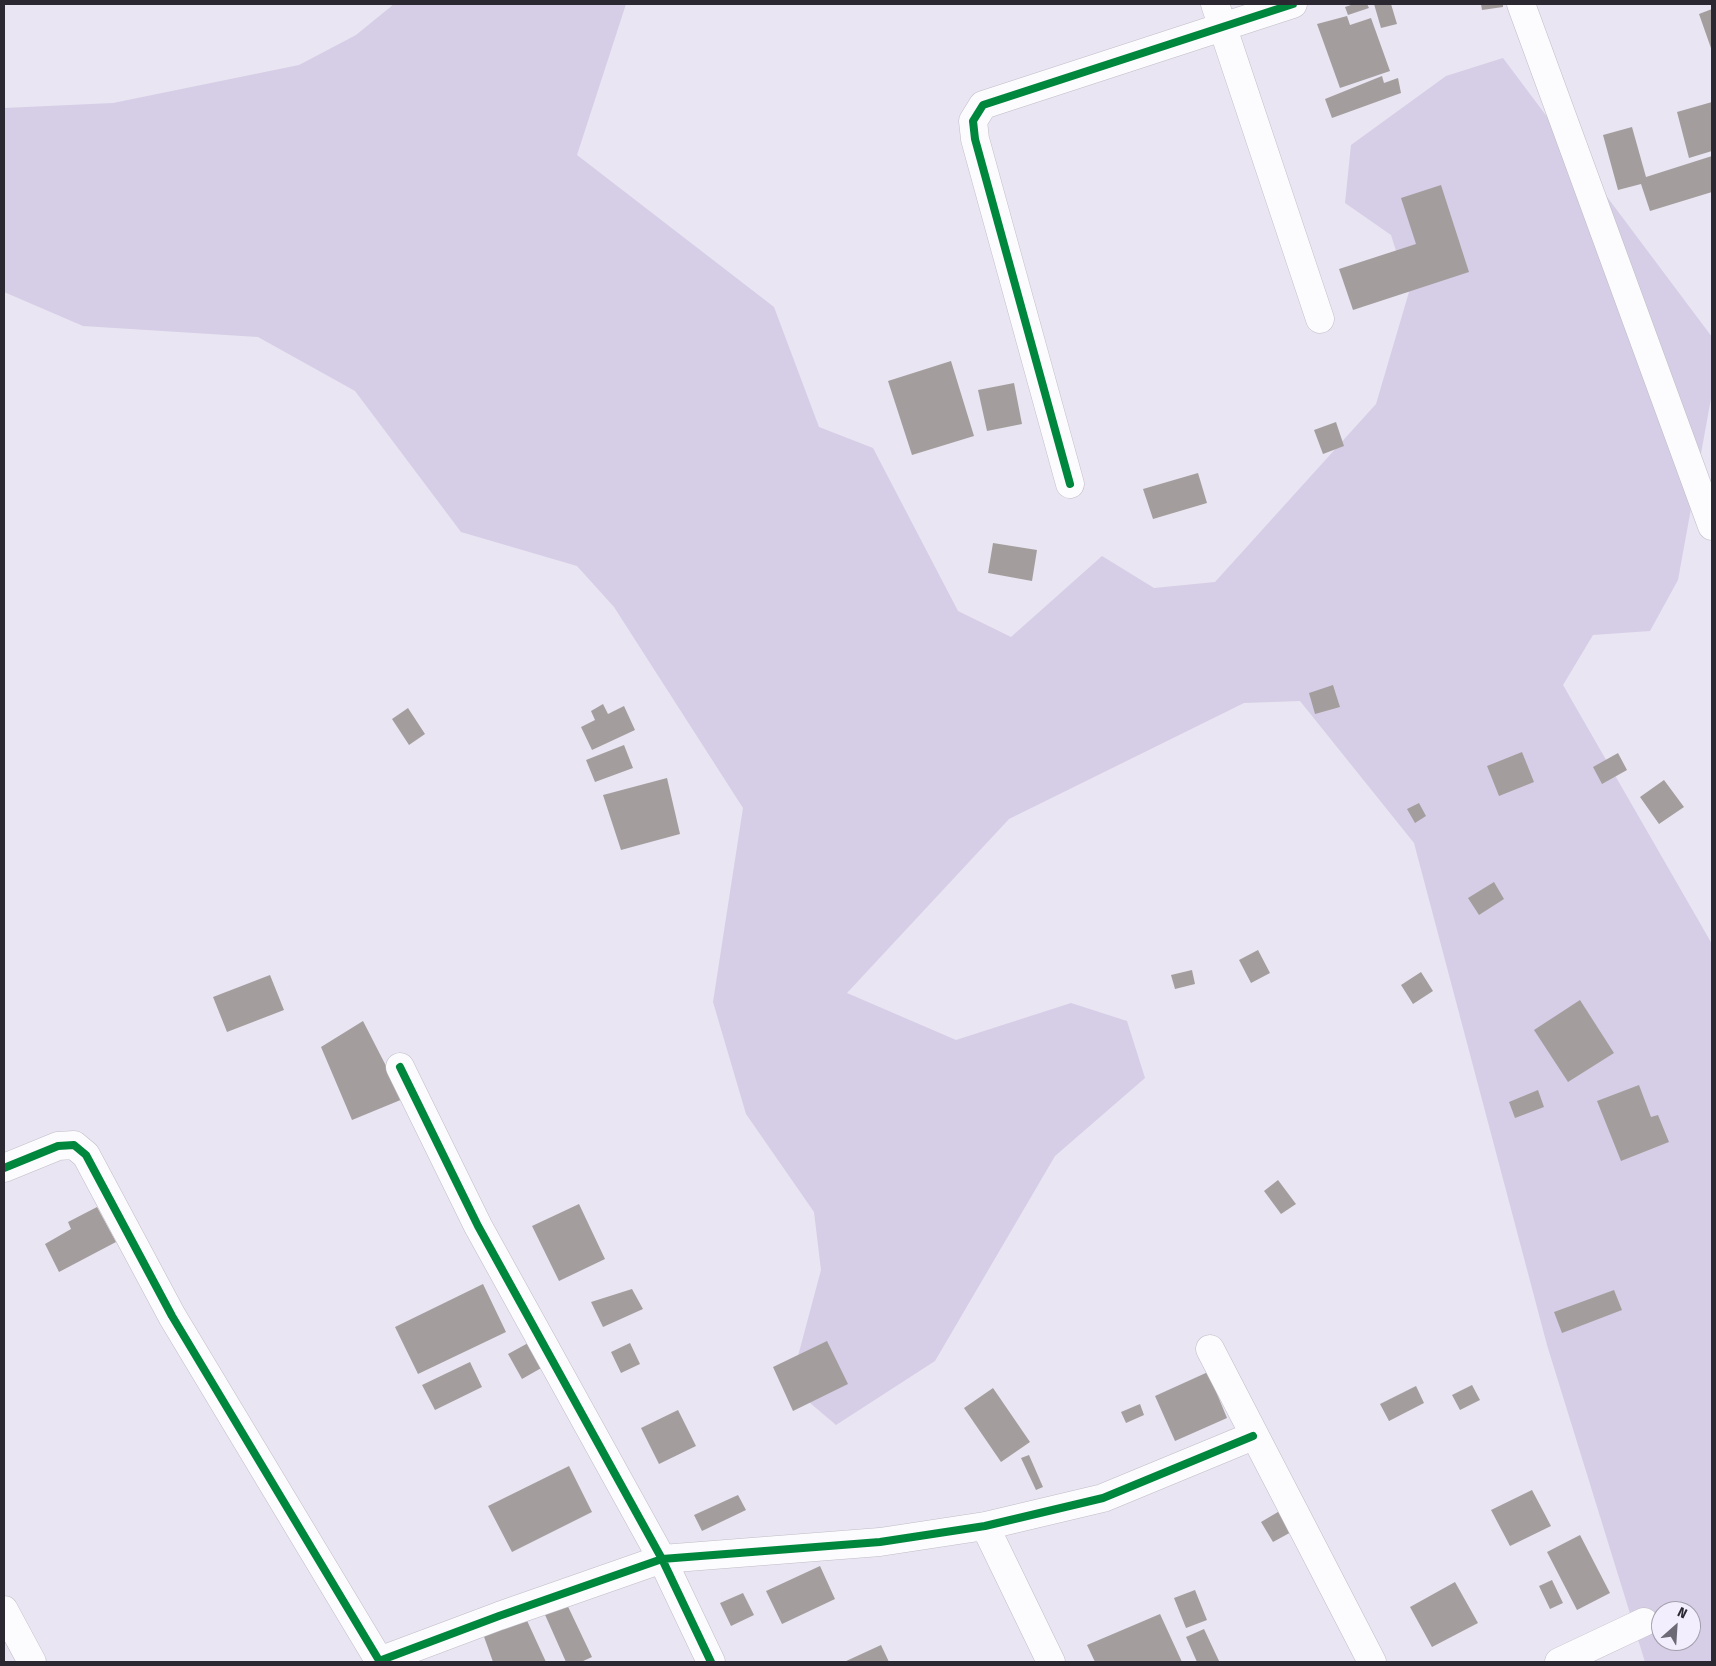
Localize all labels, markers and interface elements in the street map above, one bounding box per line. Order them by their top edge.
north arrow [1651,1601,1701,1651]
text: N [1675,1603,1690,1622]

